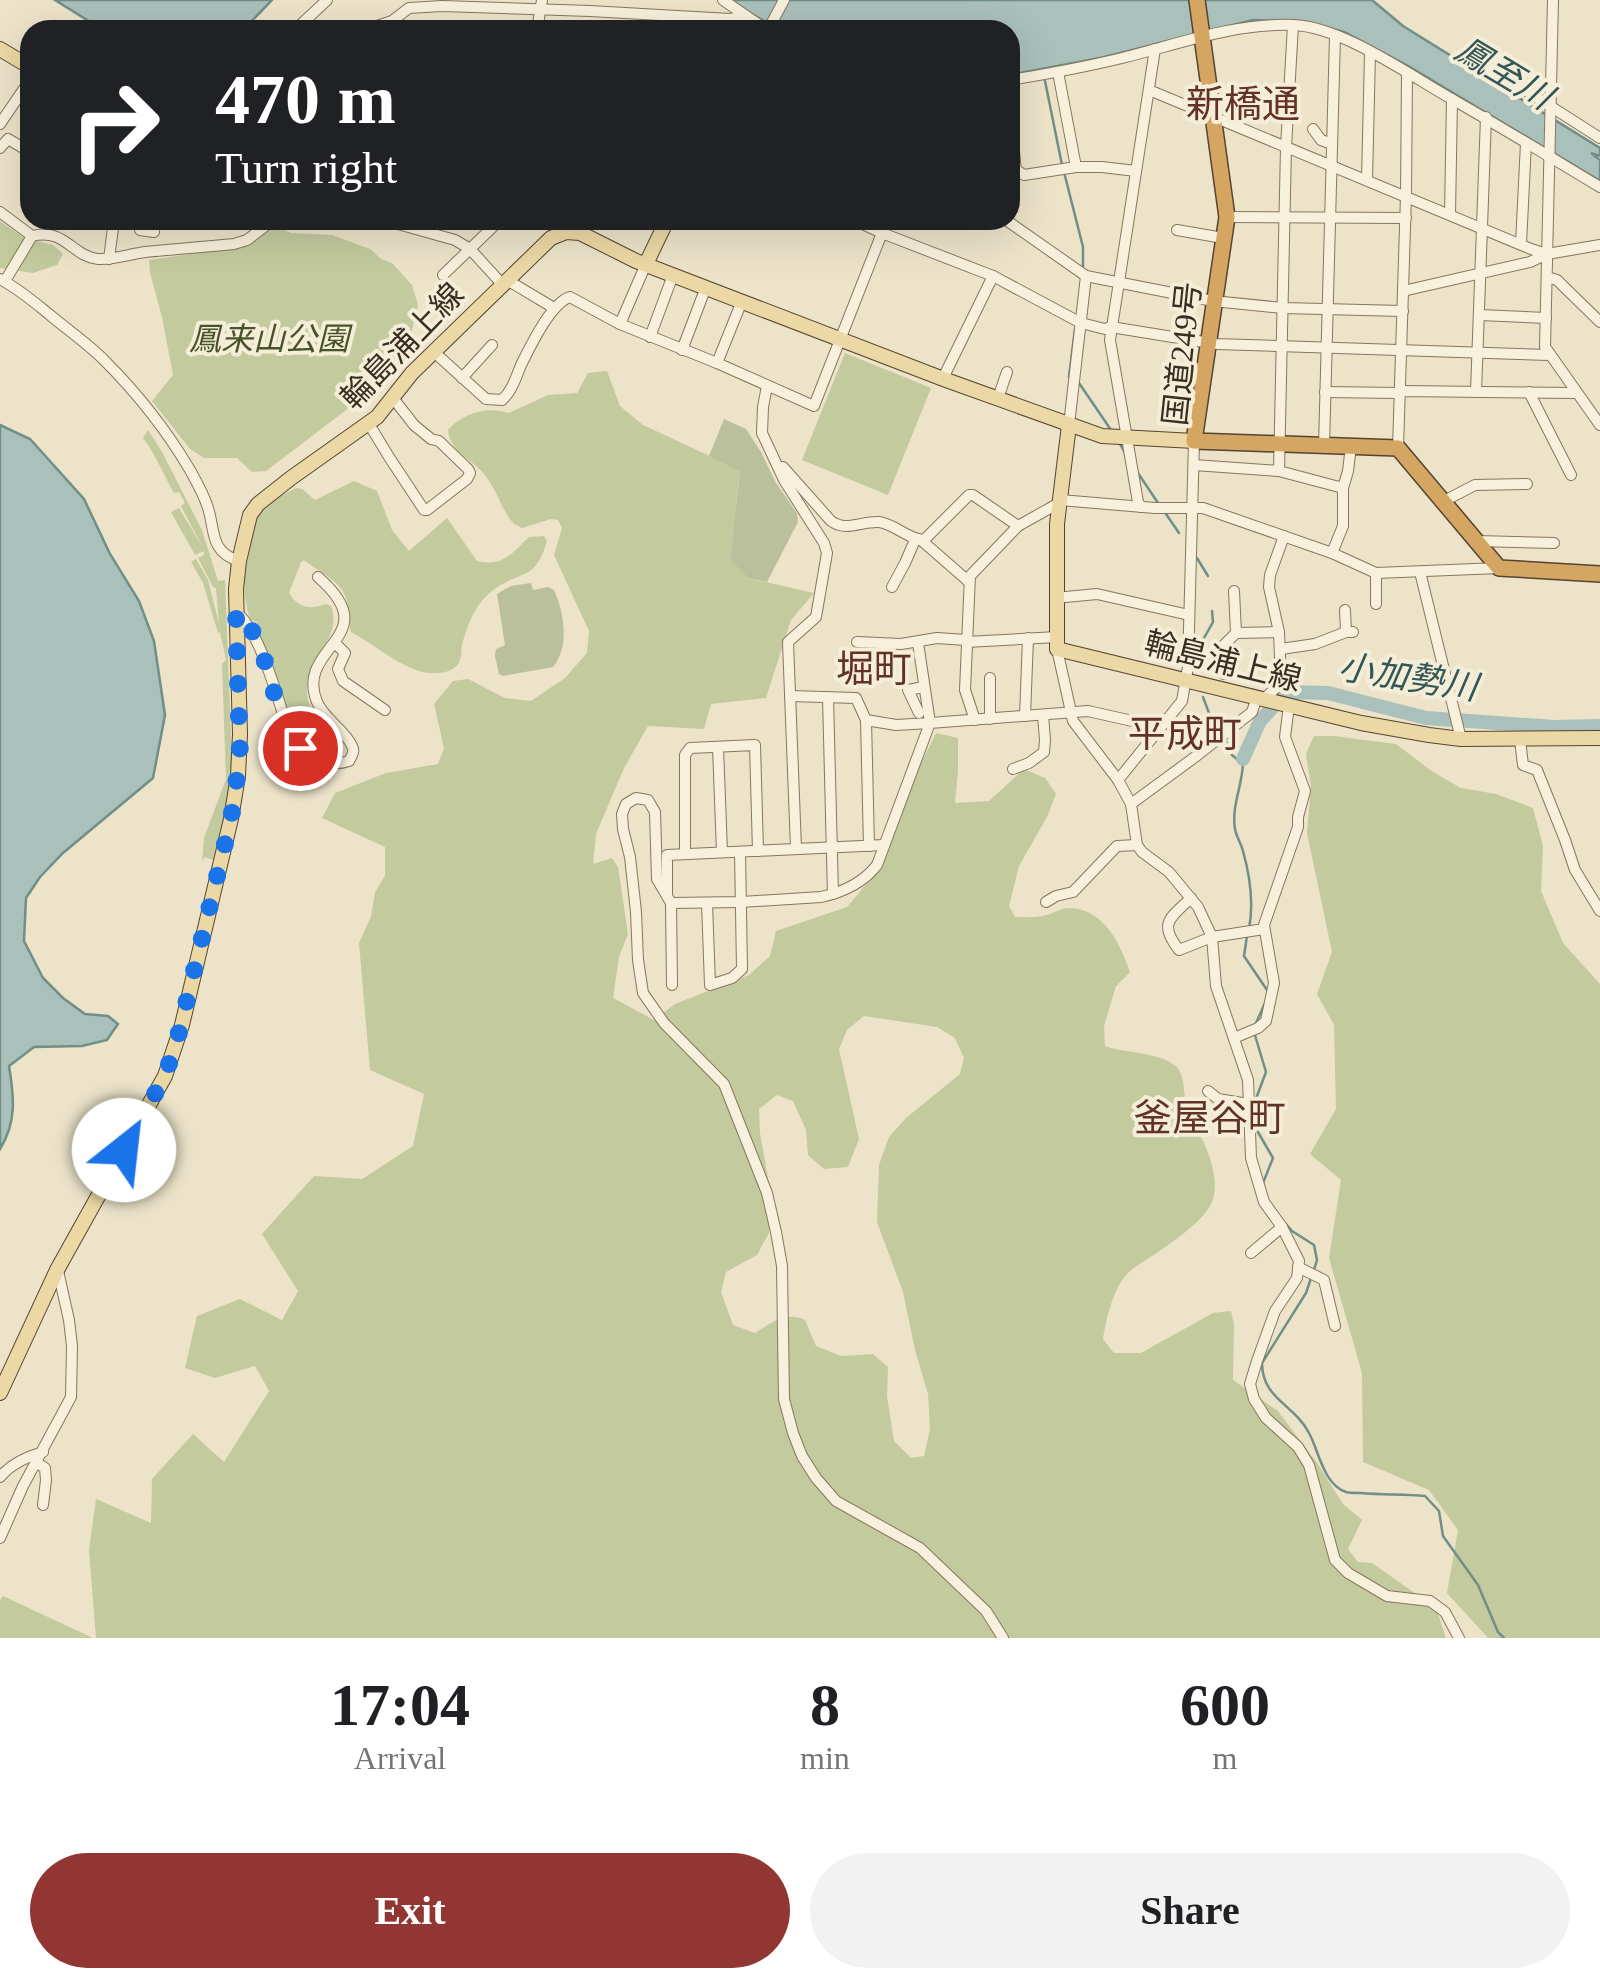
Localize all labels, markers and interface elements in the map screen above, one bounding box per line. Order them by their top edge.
water label: 鳳至川 [1449,30,1562,119]
icon: right [50,60,180,190]
text: 470 m [215,61,396,138]
district label: 新橋通 [1186,83,1300,125]
text: Turn right [215,143,397,193]
street label: 輪島浦上線 [333,276,471,416]
street label: 国道249号 [1157,281,1207,427]
park label: 鳳来山公園 [189,321,353,357]
street label: 輪島浦上線 [1141,624,1305,698]
water label: 小加勢川 [1336,647,1484,708]
district label: 堀町 [836,648,912,690]
pin [258,706,343,791]
district label: 平成町 [1128,713,1242,755]
icon: arrive [273,721,328,776]
district label: 釜屋谷町 [1134,1097,1286,1139]
position arrow [72,1098,176,1202]
text: 17:04 [330,1672,470,1738]
text: 8 [810,1672,840,1738]
text: 600 [1180,1672,1270,1738]
text: Arrival [354,1740,446,1776]
text: min [800,1740,850,1776]
text: m [1212,1740,1237,1776]
button: Exit [30,1853,790,1968]
button: Share [810,1853,1570,1968]

